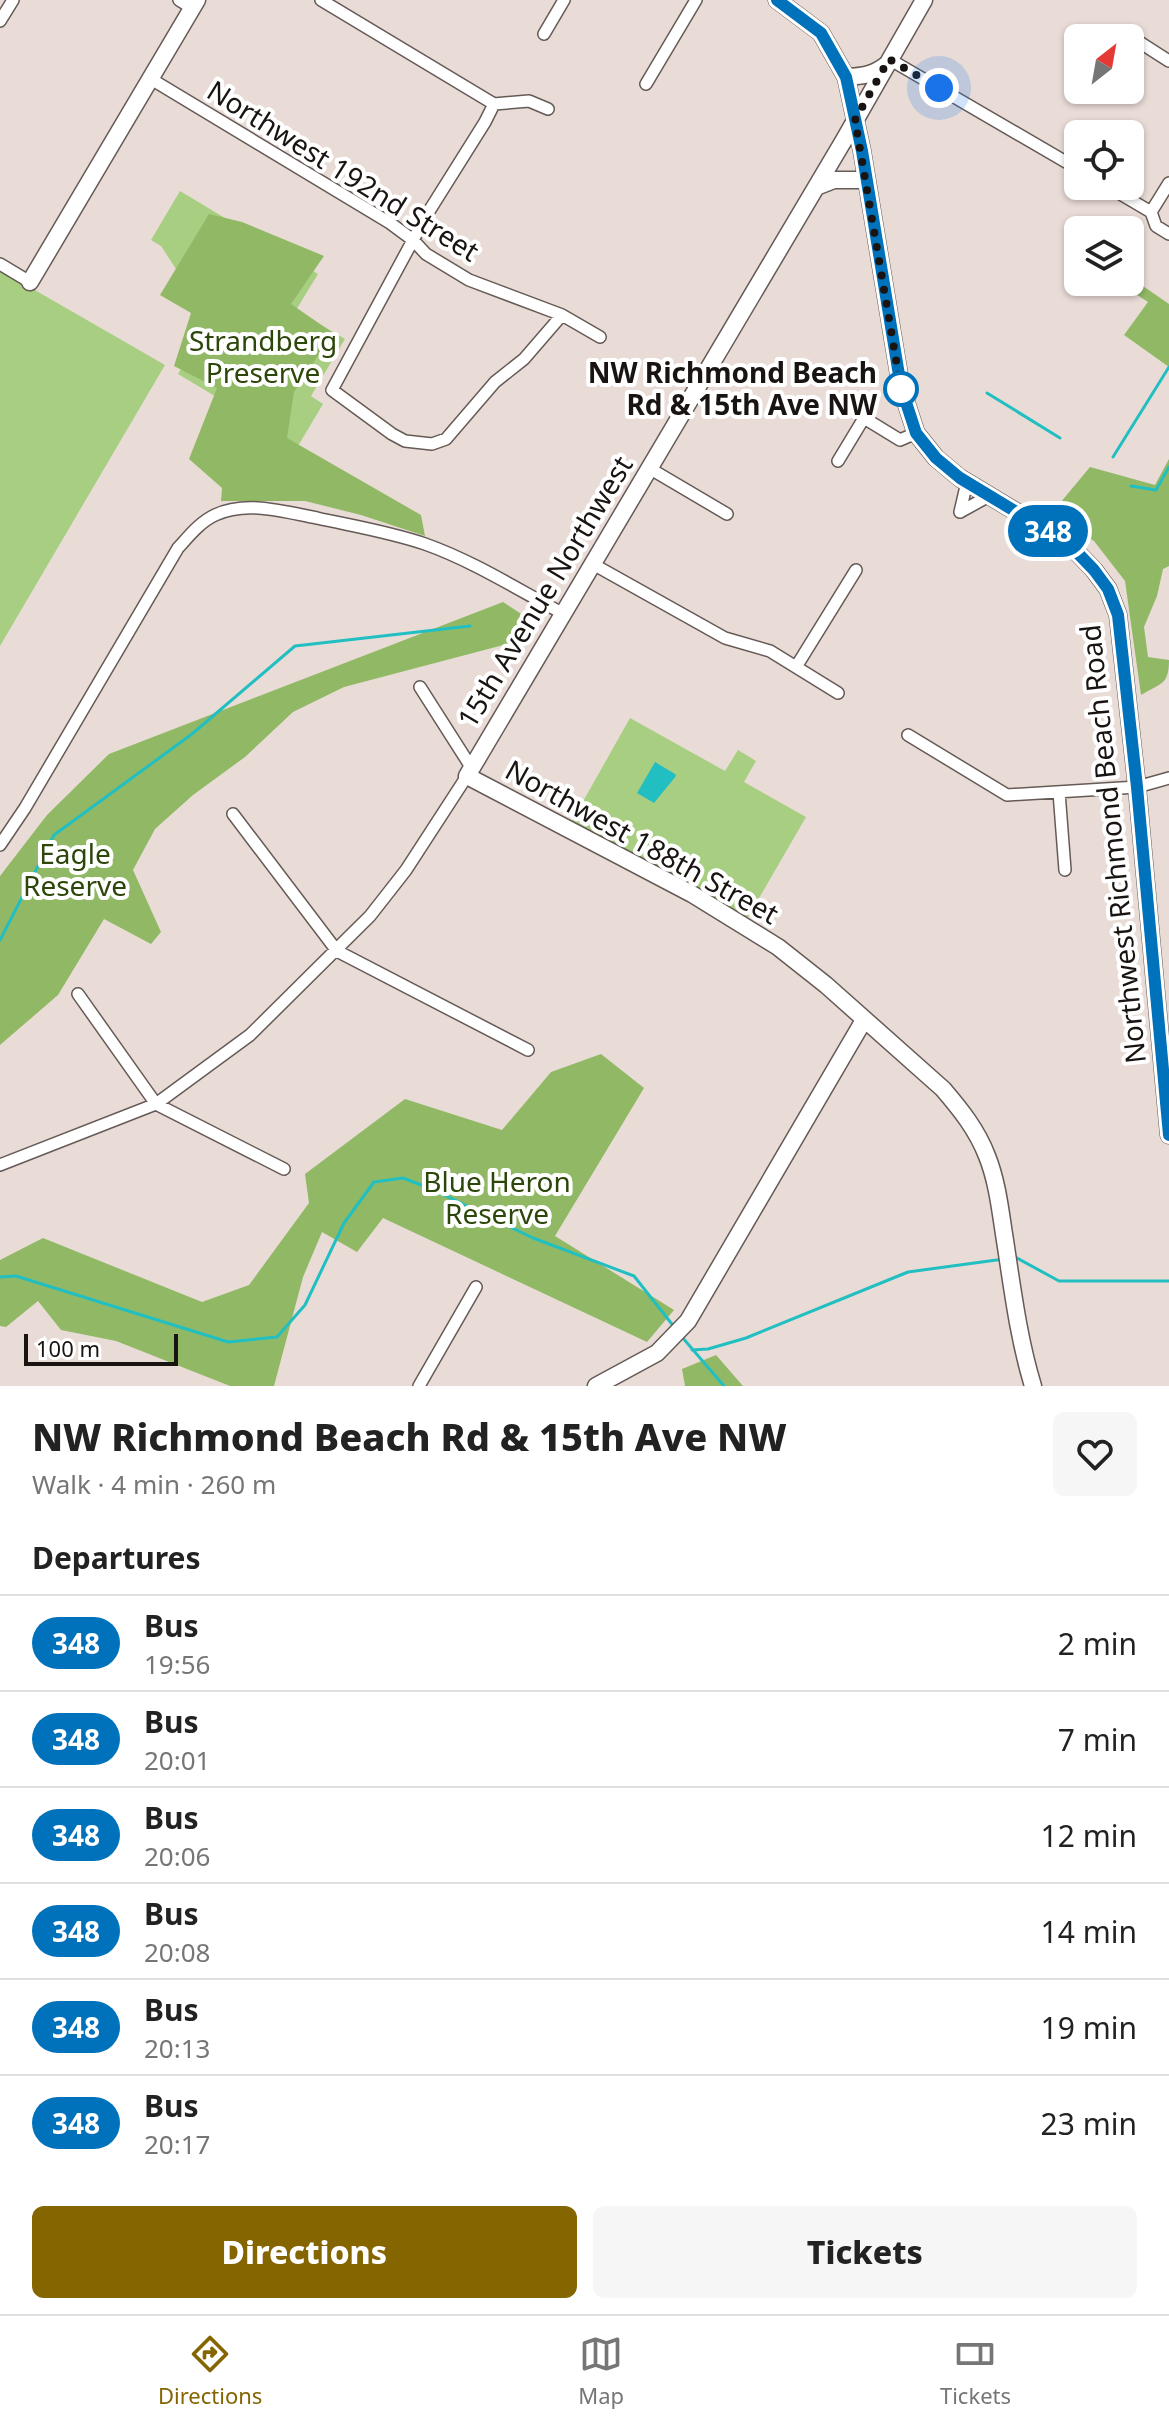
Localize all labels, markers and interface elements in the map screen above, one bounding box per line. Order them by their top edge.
north arrow [1064,24,1144,104]
map controls [1064,24,1144,296]
your location [919,68,959,108]
street label: Northwest 192nd Street [200,71,487,269]
button: locate [1064,120,1144,200]
button: layers [1064,216,1144,296]
park label: Strandberg Preserve [189,321,337,391]
place label: NW Richmond Beach Rd & 15th Ave NW [588,353,878,423]
marker: NW Richmond Beach Rd & 15th Ave NW [884,372,918,406]
street label: 15th Avenue Northwest [448,448,640,734]
line badge: 348 [1002,505,1094,557]
text: 348 [1024,512,1072,550]
street label: Northwest Richmond Beach Road [1070,623,1154,1065]
street label: Northwest 188th Street [499,750,786,932]
park label: Eagle Reserve [23,834,127,904]
park label: Blue Heron Reserve [423,1162,571,1232]
scale bar [24,1330,178,1366]
text: 100 m [36,1333,100,1363]
text: NW Richmond Beach Rd & 15th Ave NW [32,1410,786,1462]
button: heart [1053,1412,1137,1496]
text: Walk · 4 min · 260 m [32,1466,276,1502]
text: Departures [32,1537,201,1578]
text: Bus [144,1605,199,1646]
text: 2 min [1058,1623,1137,1664]
text: 348 [52,1624,100,1662]
text: 19:56 [144,1646,210,1682]
text: Bus [144,1701,199,1742]
text: 7 min [1058,1719,1137,1760]
text: 348 [52,1720,100,1758]
text: 20:01 [144,1742,210,1778]
text: Bus [144,1797,199,1838]
text: 12 min [1041,1815,1137,1856]
text: 348 [52,1816,100,1854]
text: 20:06 [144,1838,210,1874]
text: Bus [144,1893,199,1934]
text: 14 min [1041,1911,1137,1952]
text: 348 [52,1912,100,1950]
text: 20:08 [144,1934,210,1970]
text: Bus [144,1989,199,2030]
text: 19 min [1041,2007,1137,2048]
text: 348 [52,2008,100,2046]
text: 20:13 [144,2030,210,2066]
text: Bus [144,2085,199,2126]
text: 23 min [1041,2103,1137,2144]
text: 348 [52,2104,100,2142]
text: 20:17 [144,2126,210,2162]
button: Directions [32,2206,577,2298]
button: Tickets [593,2206,1137,2298]
tab: Directions [158,2332,262,2410]
tab: Map [578,2332,624,2410]
tab: Tickets [940,2332,1011,2410]

